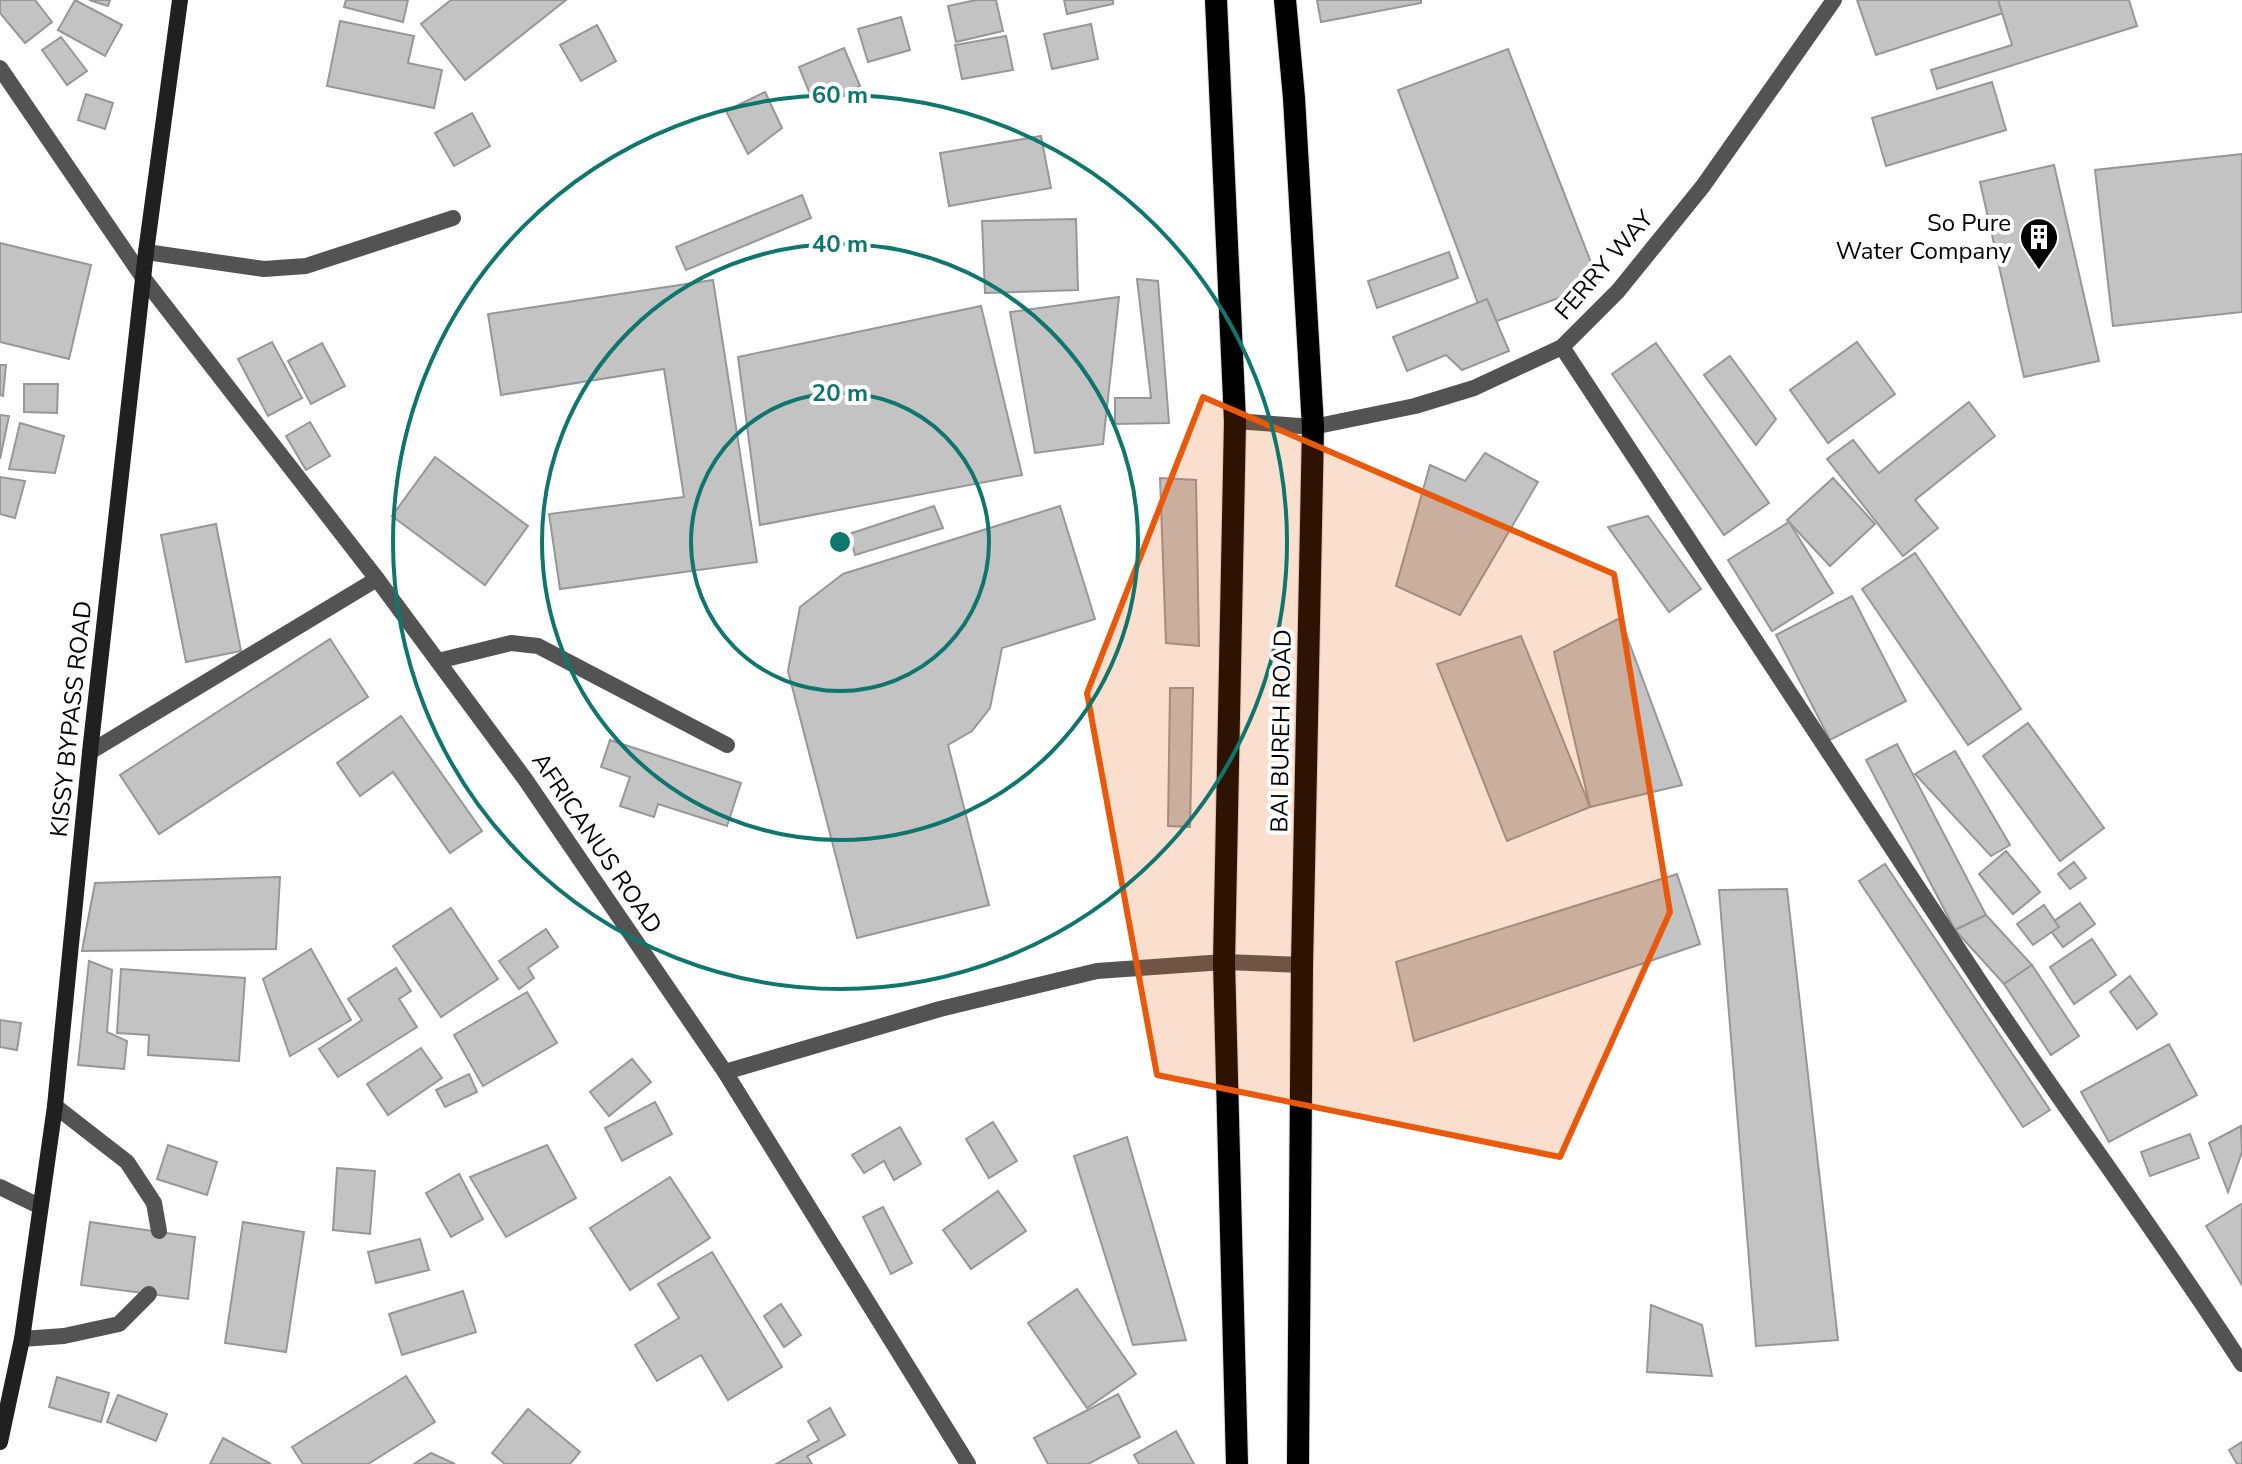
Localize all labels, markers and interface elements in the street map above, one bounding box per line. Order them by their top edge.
text: 60 m [812,79,868,111]
street label: FERRY WAY [1548,203,1661,326]
place label: So Pure Water Company [1836,207,2012,267]
building icon: So Pure Water Company [2018,216,2060,271]
text: 40 m [812,228,868,260]
text: 20 m [812,377,868,409]
centre of rings [826,528,854,556]
street label: KISSY BYPASS ROAD [43,599,99,839]
street label: BAI BUREH ROAD [1263,629,1299,833]
street label: AFRICANUS ROAD [525,746,669,940]

